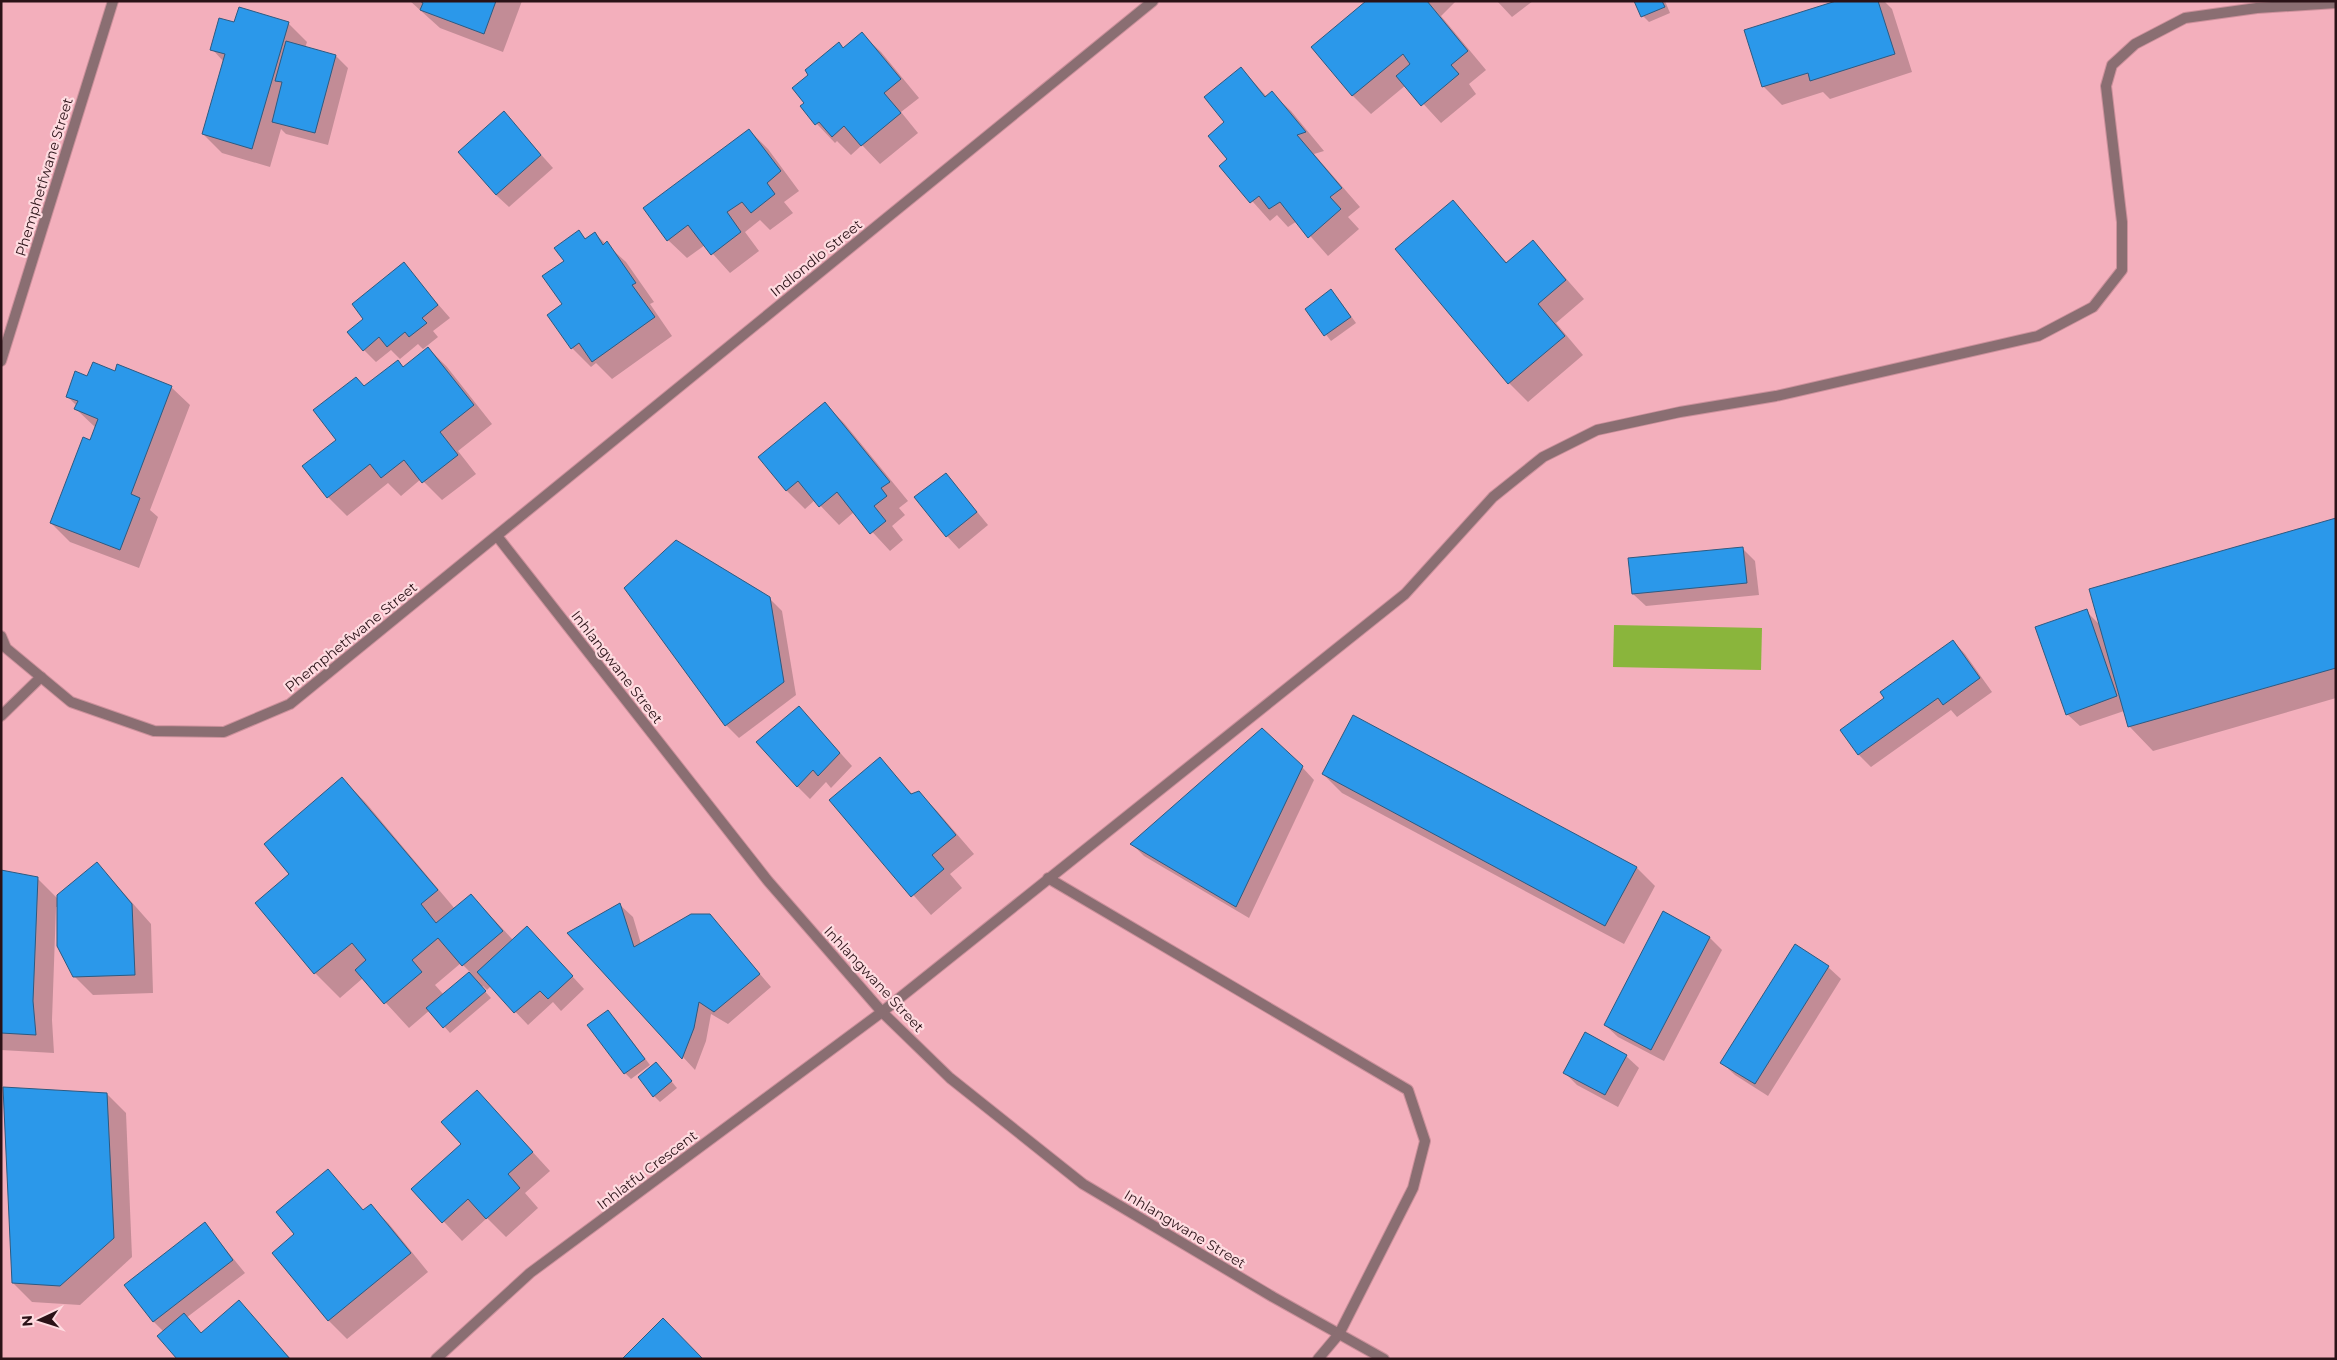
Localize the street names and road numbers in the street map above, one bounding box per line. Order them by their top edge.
street label: Phemphetfwane Street [11,95,77,259]
street label: Indlondlo Street [766,215,866,301]
street label: Phemphetfwane Street [281,578,421,696]
street label: Inhlangwane Street [567,607,667,727]
street label: Inhlangwane Street [820,922,928,1036]
street label: Inhlatfu Crescent [593,1126,701,1214]
street label: Inhlangwane Street [1121,1186,1249,1273]

